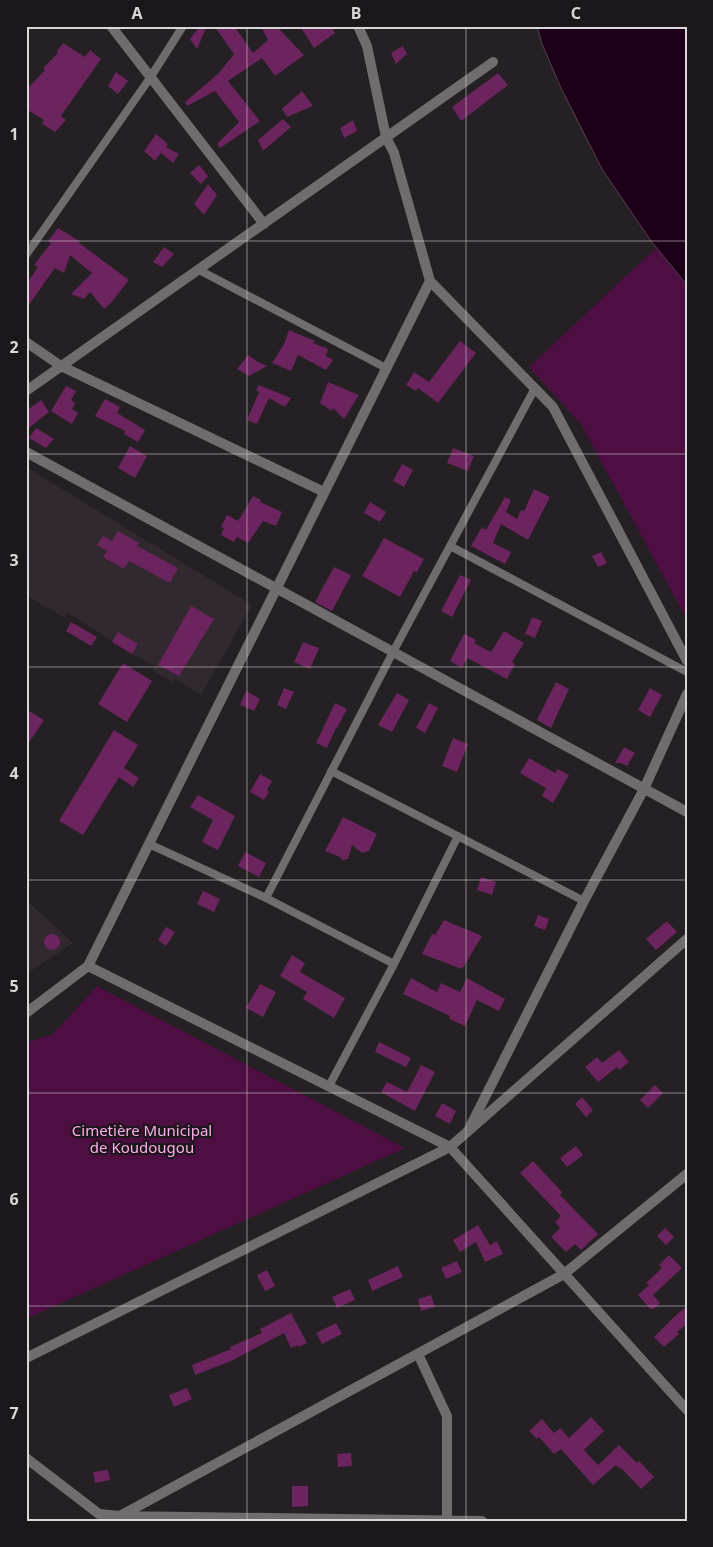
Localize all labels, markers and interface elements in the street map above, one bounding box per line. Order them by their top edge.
text: A [131,2,143,24]
text: B [351,2,361,24]
text: C [571,2,581,24]
text: 1 [9,123,19,145]
text: 2 [9,336,19,358]
text: 3 [9,549,19,571]
text: 4 [9,762,19,784]
text: 5 [9,975,19,997]
park label: Cimetière Municipal de Koudougou [72,1120,212,1157]
text: 6 [9,1188,19,1210]
text: 7 [9,1402,19,1424]

